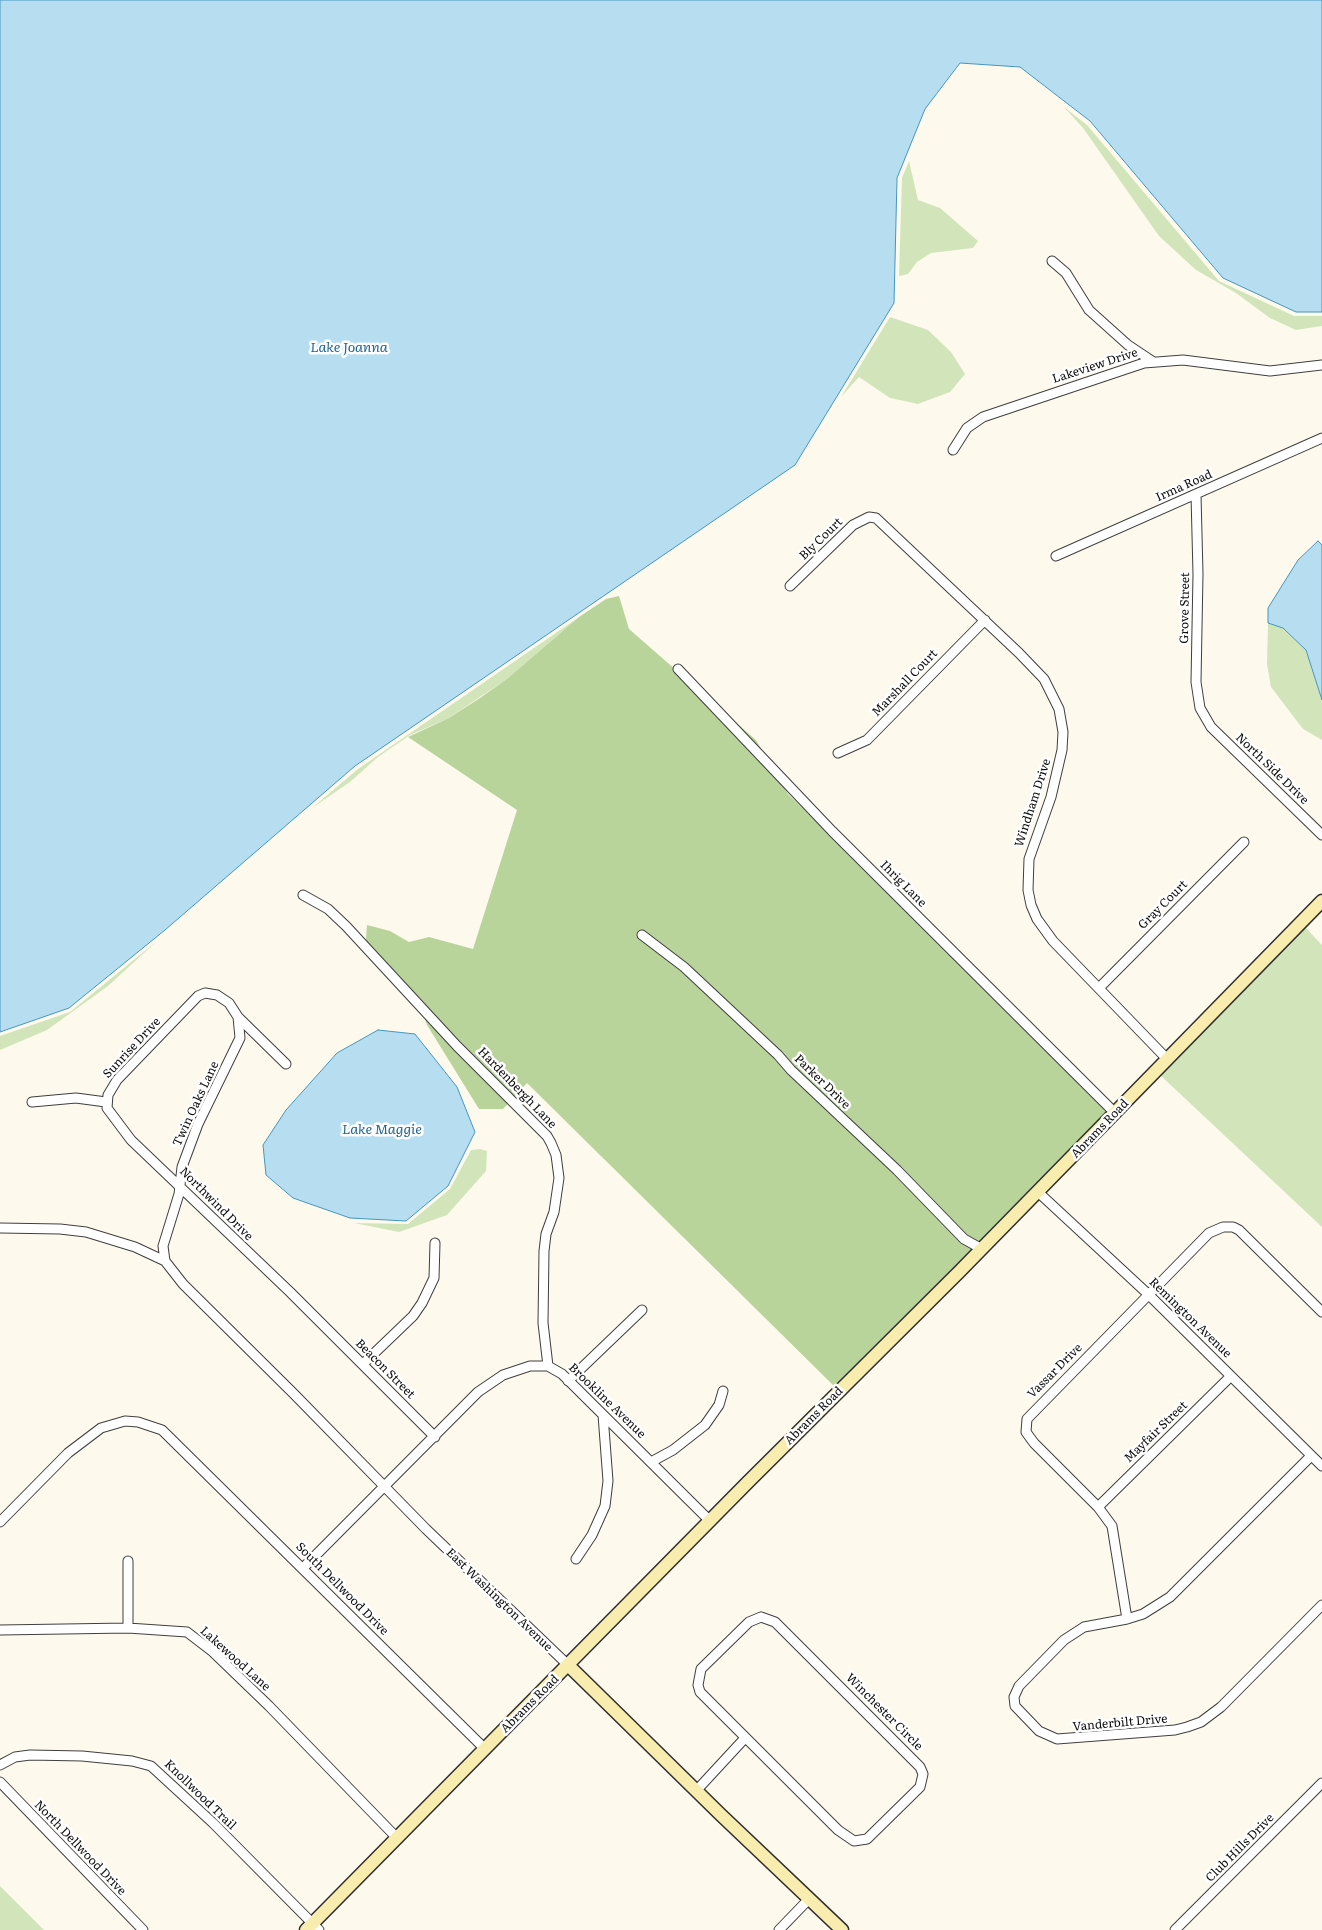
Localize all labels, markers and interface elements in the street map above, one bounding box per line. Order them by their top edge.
water label: Lake Joanna [310,340,388,356]
street label: Lakeview Drive [1051,345,1139,387]
street label: Irma Road [1154,467,1214,505]
street label: Bly Court [796,515,846,563]
street label: Grove Street [1177,572,1193,644]
street label: Marshall Court [869,646,941,720]
street label: North Side Drive [1233,731,1311,807]
street label: Windham Drive [1012,757,1054,849]
street label: Ihrig Lane [877,858,929,910]
street label: Gray Court [1136,878,1190,932]
street label: Sunrise Drive [100,1015,164,1081]
street label: Hardenbergh Lane [475,1045,559,1131]
street label: Parker Drive [791,1052,853,1112]
street label: Twin Oaks Lane [170,1059,222,1149]
street label: Abrams Road [1068,1097,1132,1161]
water label: Lake Maggie [342,1122,422,1138]
street label: Northwind Drive [176,1164,256,1244]
street label: Remington Avenue [1146,1275,1234,1361]
street label: Beacon Street [352,1336,418,1402]
street label: Vassar Drive [1025,1341,1085,1401]
street label: Brookline Avenue [566,1361,648,1441]
street label: Abrams Road [782,1384,846,1448]
street label: Mayfair Street [1122,1398,1190,1466]
street label: South Dellwood Drive [293,1540,391,1638]
street label: East Washington Avenue [443,1546,555,1654]
street label: Lakewood Lane [197,1624,273,1694]
street label: Winchester Circle [843,1671,925,1753]
street label: Abrams Road [498,1672,562,1736]
street label: Vanderbilt Drive [1072,1712,1168,1734]
street label: Knollwood Trail [161,1757,239,1833]
street label: North Dellwood Drive [31,1798,129,1898]
street label: Club Hills Drive [1203,1811,1277,1885]

